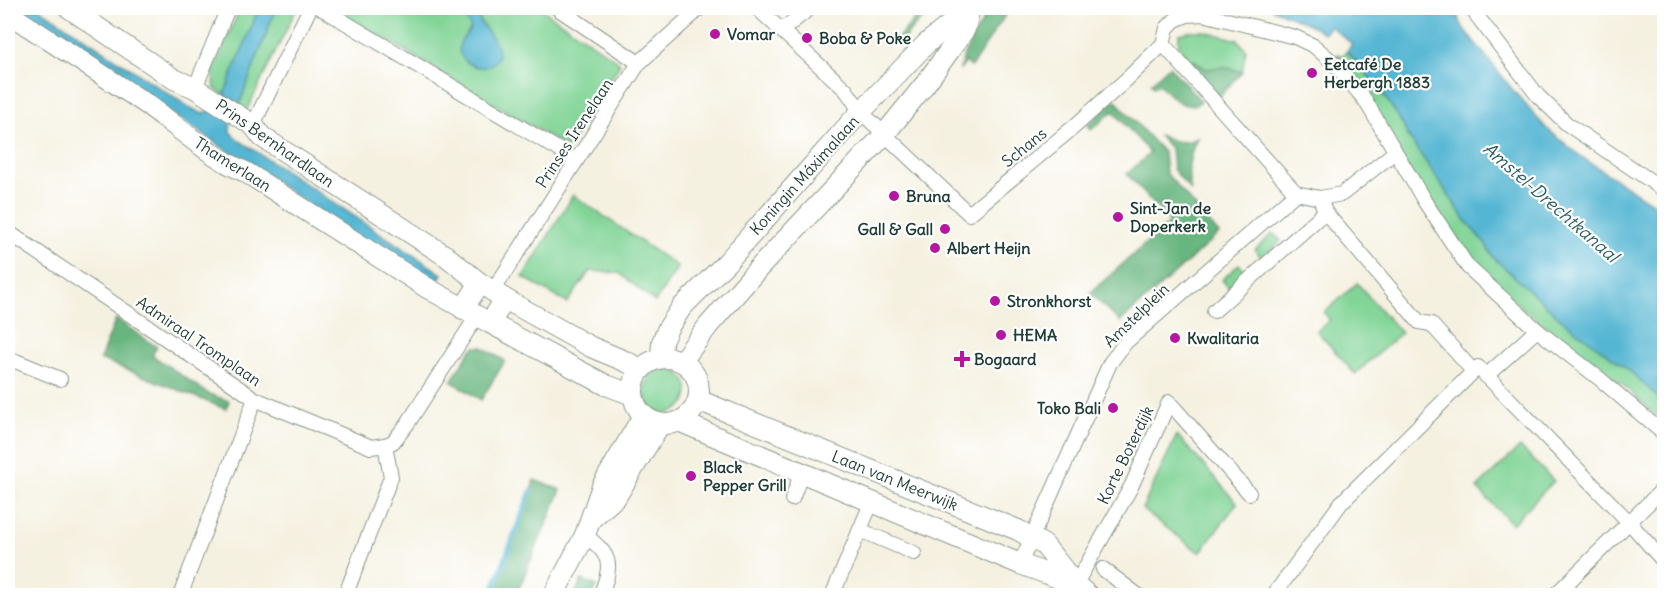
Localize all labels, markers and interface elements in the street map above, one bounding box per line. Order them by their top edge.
place label: Vomar [727,24,776,44]
marker: Vomar [708,27,722,41]
place label: Boba & Poke [819,28,912,48]
marker: Boba & Poke [800,31,814,45]
place label: Eetcafé De Herbergh 1883 [1324,54,1430,93]
marker: Eetcafé De Herbergh 1883 [1305,66,1319,80]
street label: Prinses Irenelaan [531,75,617,191]
street label: Prins Bernhardlaan [212,95,338,191]
street label: Koningin Máximalaan [745,111,863,239]
street label: Schans [998,123,1050,171]
street label: Thamerlaan [191,132,275,196]
water label: Amstel-Drechtkanaal [1479,137,1626,269]
place label: Bruna [906,186,951,206]
marker: Bruna [887,189,901,203]
place label: Sint-Jan de Doperkerk [1130,198,1211,237]
marker: Sint-Jan de Doperkerk [1111,210,1125,224]
place label: Gall & Gall [857,219,933,239]
marker: Gall & Gall [938,222,952,236]
place label: Albert Heijn [947,238,1030,258]
marker: Albert Heijn [928,241,942,255]
street label: Amstelplein [1099,279,1173,351]
place label: Stronkhorst [1007,291,1092,311]
street label: Admiraal Tromplaan [133,292,265,390]
marker: Stronkhorst [988,294,1002,308]
place label: HEMA [1013,325,1057,345]
marker: HEMA [994,328,1008,342]
place label: Kwalitaria [1187,328,1259,348]
marker: Kwalitaria [1168,331,1182,345]
place label: Bogaard [974,349,1037,370]
marker: Bogaard [955,352,969,366]
place label: Toko Bali [1037,398,1101,418]
marker: Toko Bali [1106,401,1120,415]
street label: Korte Boterdijk [1093,402,1157,508]
street label: Laan van Meerwijk [829,446,961,514]
place label: Black Pepper Grill [703,457,787,496]
marker: Black Pepper Grill [684,469,698,483]

